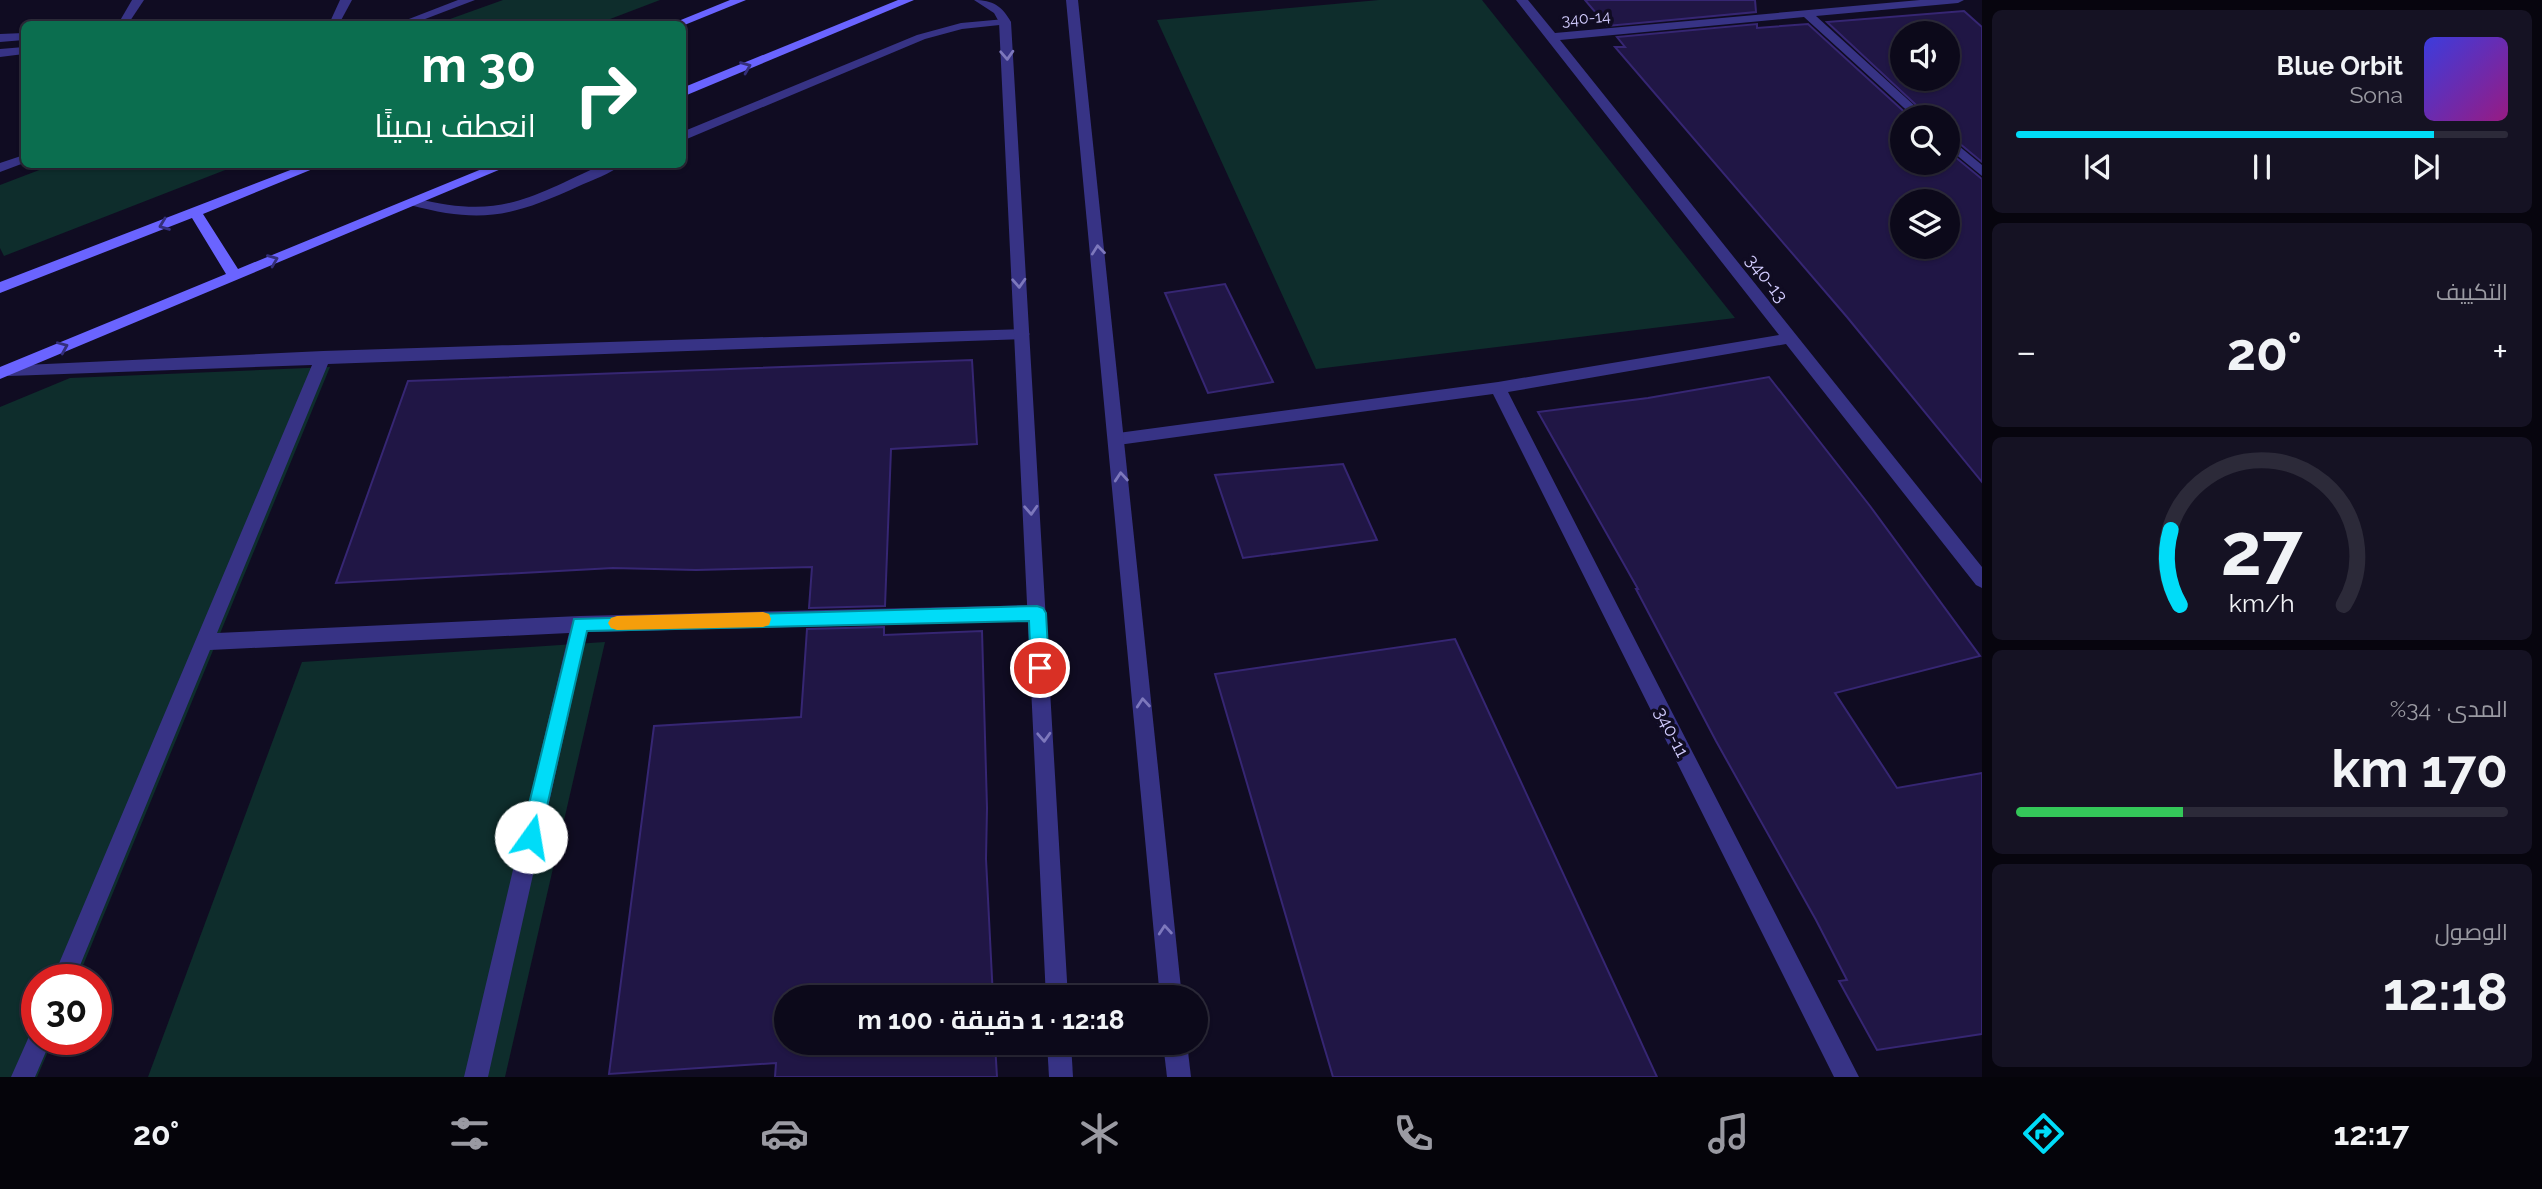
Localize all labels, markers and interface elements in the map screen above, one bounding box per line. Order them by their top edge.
street label: 340-14 [1561,6,1612,30]
map controls [1890,21,1960,259]
button: sound [1890,21,1960,91]
text: 30 m [421,36,536,93]
icon: right [560,49,651,140]
one-way arrow [999,50,1014,61]
text: Blue Orbit [2277,51,2403,81]
one-way arrow [739,61,751,75]
text: Sona [2349,81,2403,108]
button: search [1890,105,1960,175]
text: انعطف يمينًا [374,107,536,144]
icon: previous [2079,148,2117,186]
icon: pause [2243,148,2281,186]
icon: next [2407,148,2445,186]
button: layers [1890,189,1960,259]
one-way arrow [159,216,171,230]
one-way arrow [1091,244,1106,255]
street label: 340-13 [1742,250,1792,306]
one-way arrow [266,254,278,268]
one-way arrow [1011,277,1026,288]
text: التكييف [2436,278,2508,305]
text: 20° [2227,321,2302,382]
text: − [2016,329,2036,374]
text: + [2492,329,2508,374]
one-way arrow [56,341,68,355]
one-way arrow [1114,471,1129,482]
one-way arrow [1024,505,1039,516]
text: 27 [2221,507,2303,592]
text: km/h [2229,587,2295,617]
pin [1010,638,1070,698]
icon: arrive [1021,649,1059,687]
text: المدى · 34% [2390,695,2508,722]
one-way arrow [1136,697,1151,708]
street label: 340-11 [1651,703,1694,761]
one-way arrow [1036,732,1051,743]
text: 170 km [2331,738,2508,799]
position arrow [494,800,568,874]
text: الوصول [2435,918,2508,945]
one-way arrow [1157,924,1172,935]
text: 12:18 [2383,961,2508,1022]
speed limit sign: 30 [21,964,112,1055]
text: 12:18 · 1 دقيقة · 100 m [857,1005,1125,1035]
icon: filters [445,1109,494,1158]
icon: car [760,1109,809,1158]
icon: climate [1075,1109,1124,1158]
icon: phone [1389,1109,1438,1158]
icon: music [1704,1109,1753,1158]
icon: directions [2019,1109,2068,1158]
text: 20° [133,1115,179,1152]
text: 12:17 [2334,1115,2409,1152]

